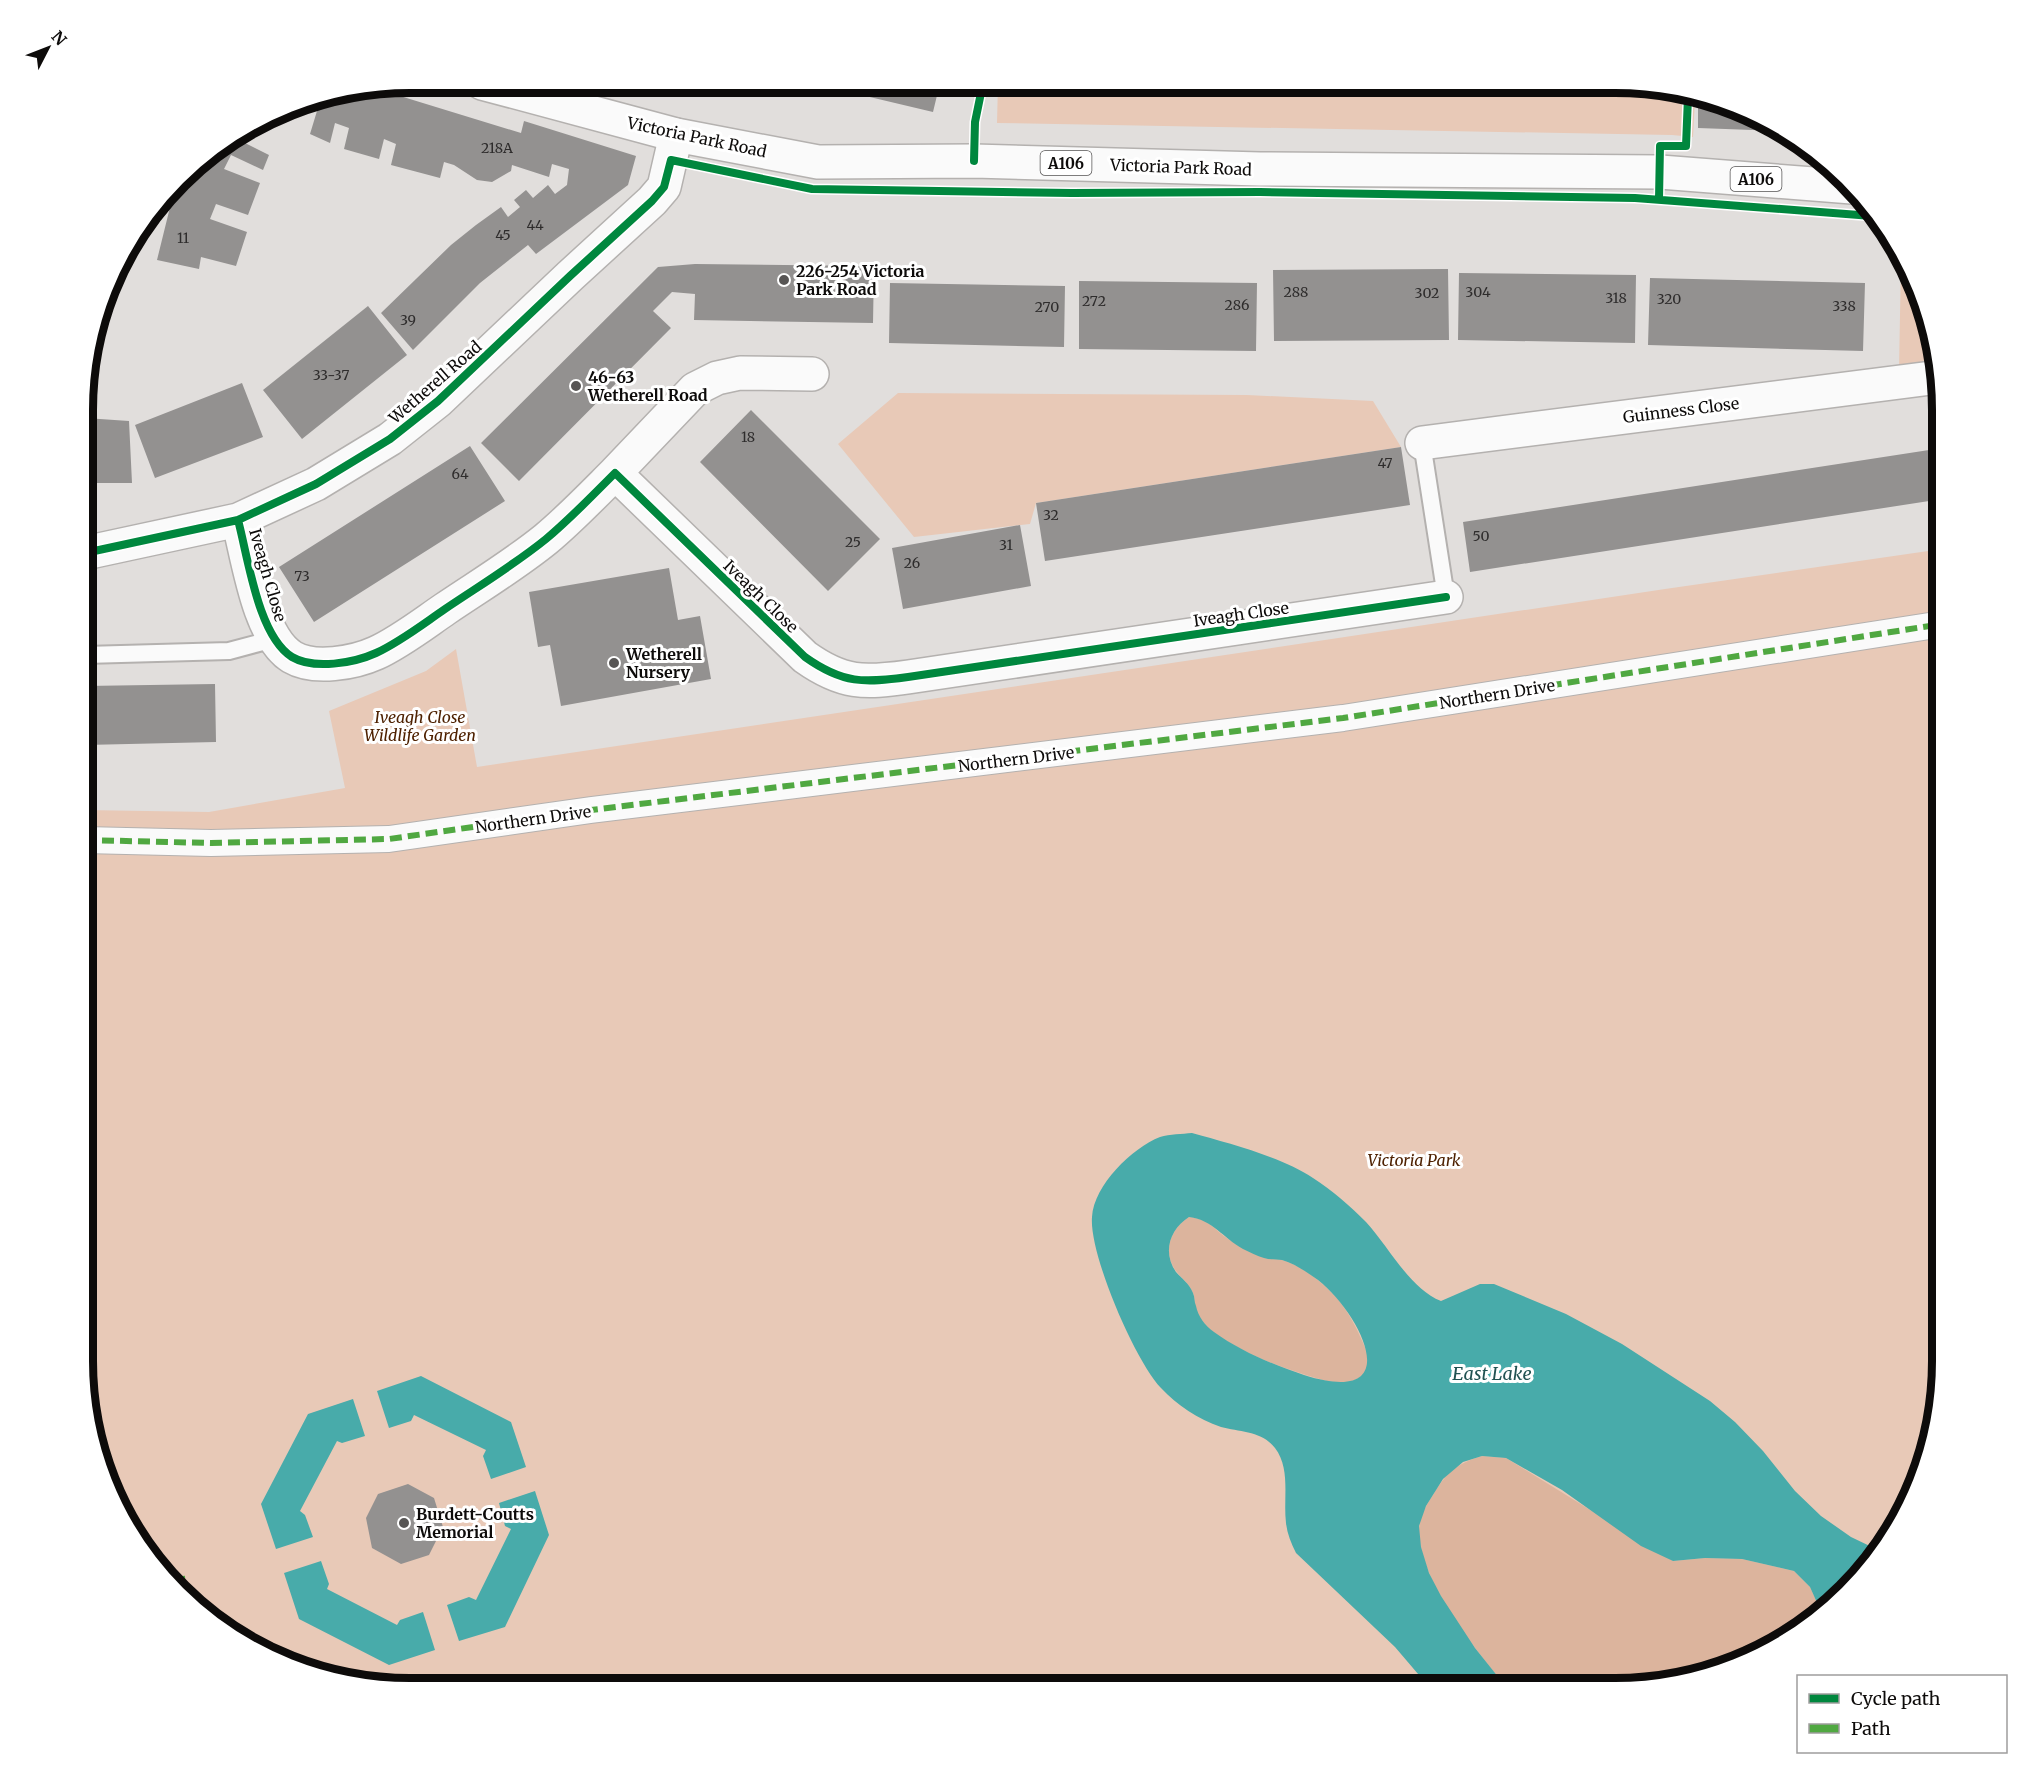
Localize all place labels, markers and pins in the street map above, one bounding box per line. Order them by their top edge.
place label: 226-254 Victoria Park Road [796,261,925,299]
marker: 226-254 Victoria Park Road [777,273,791,287]
place label: 46-63 Wetherell Road [587,367,708,405]
marker: 46-63 Wetherell Road [569,379,583,393]
place label: Wetherell Nursery [625,644,702,682]
marker: Wetherell Nursery [607,656,621,670]
place label: Burdett-Coutts Memorial [416,1504,534,1542]
marker: Burdett-Coutts Memorial [397,1516,411,1530]

